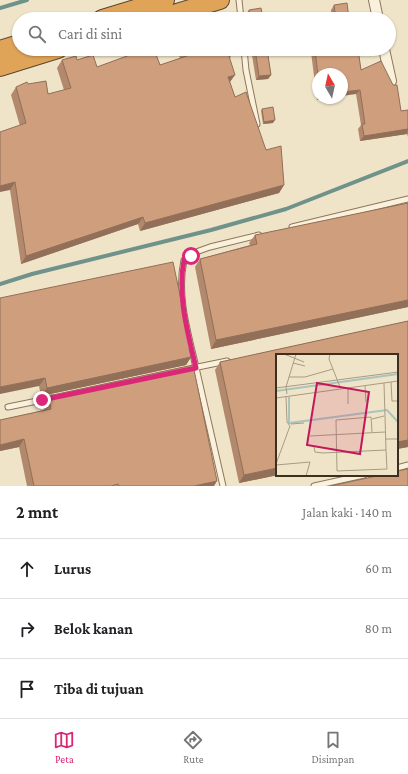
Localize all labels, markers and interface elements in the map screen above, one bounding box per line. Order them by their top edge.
search box [12,12,396,56]
icon: search [26,23,48,45]
text: Cari di sini [58,26,122,42]
north arrow [312,68,348,104]
route start [182,247,200,265]
inset map [276,354,398,476]
route end [33,391,51,409]
text: 2 mnt [16,503,58,522]
text: Jalan kaki · 140 m [302,505,392,520]
icon: ahead [16,558,38,580]
text: Lurus [54,561,91,577]
text: 60 m [365,561,392,576]
icon: right [16,618,38,640]
text: Belok kanan [54,621,133,637]
text: 80 m [365,621,392,636]
icon: arrive [16,678,38,700]
text: Tiba di tujuan [54,681,144,697]
tab: Peta [53,729,75,765]
tab: Rute [182,729,204,765]
tab: Disimpan [311,729,354,765]

